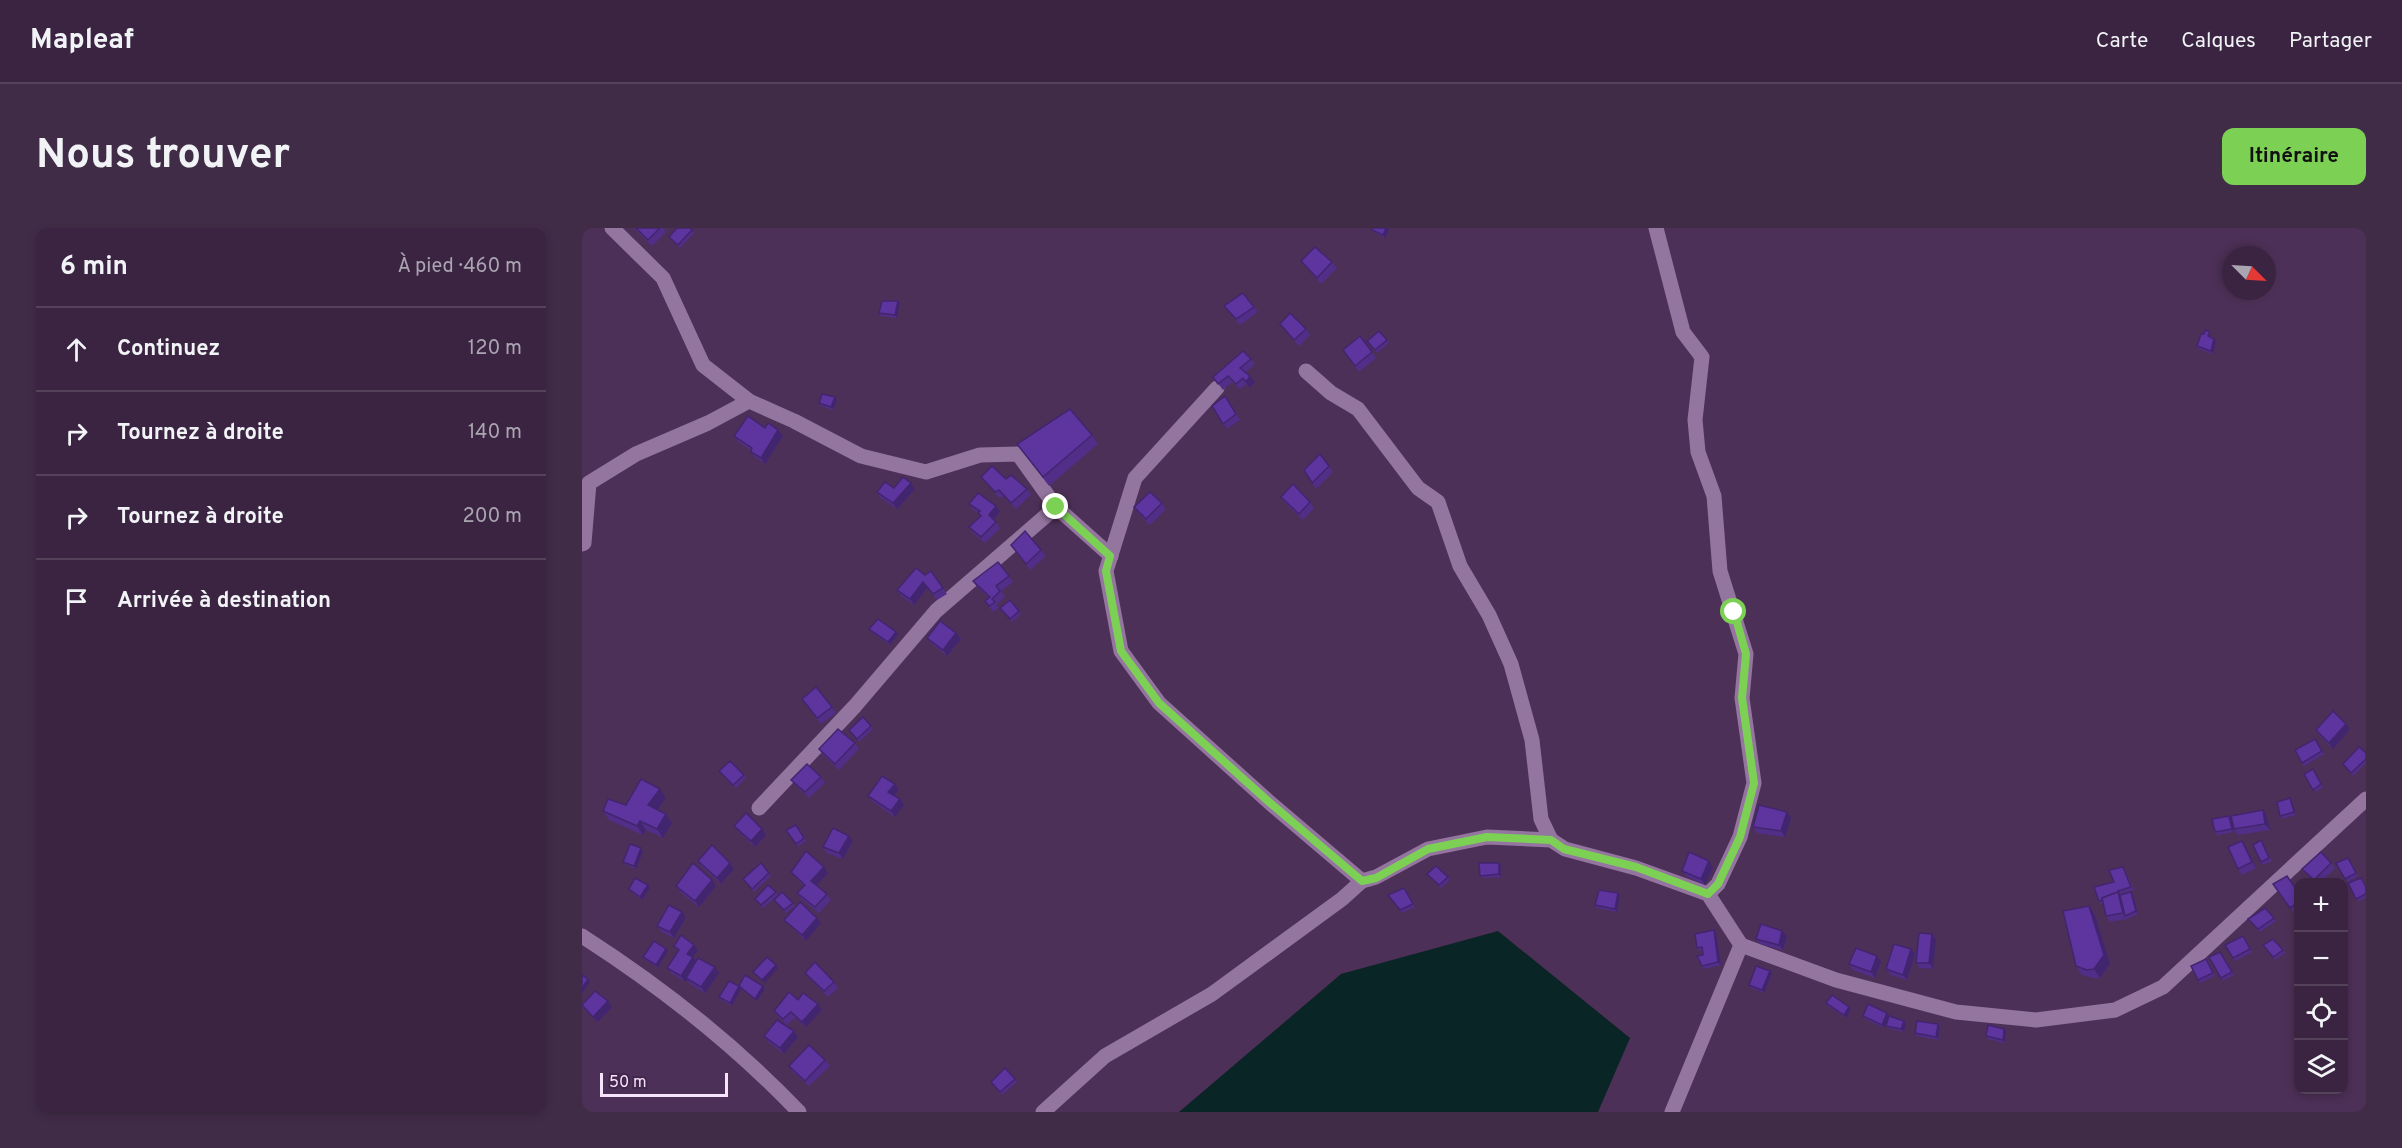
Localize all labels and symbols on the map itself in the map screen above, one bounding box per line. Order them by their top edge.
north arrow [2222,246,2276,300]
route end [1042,493,1068,519]
route start [1720,598,1746,624]
scale bar [600,1070,728,1098]

